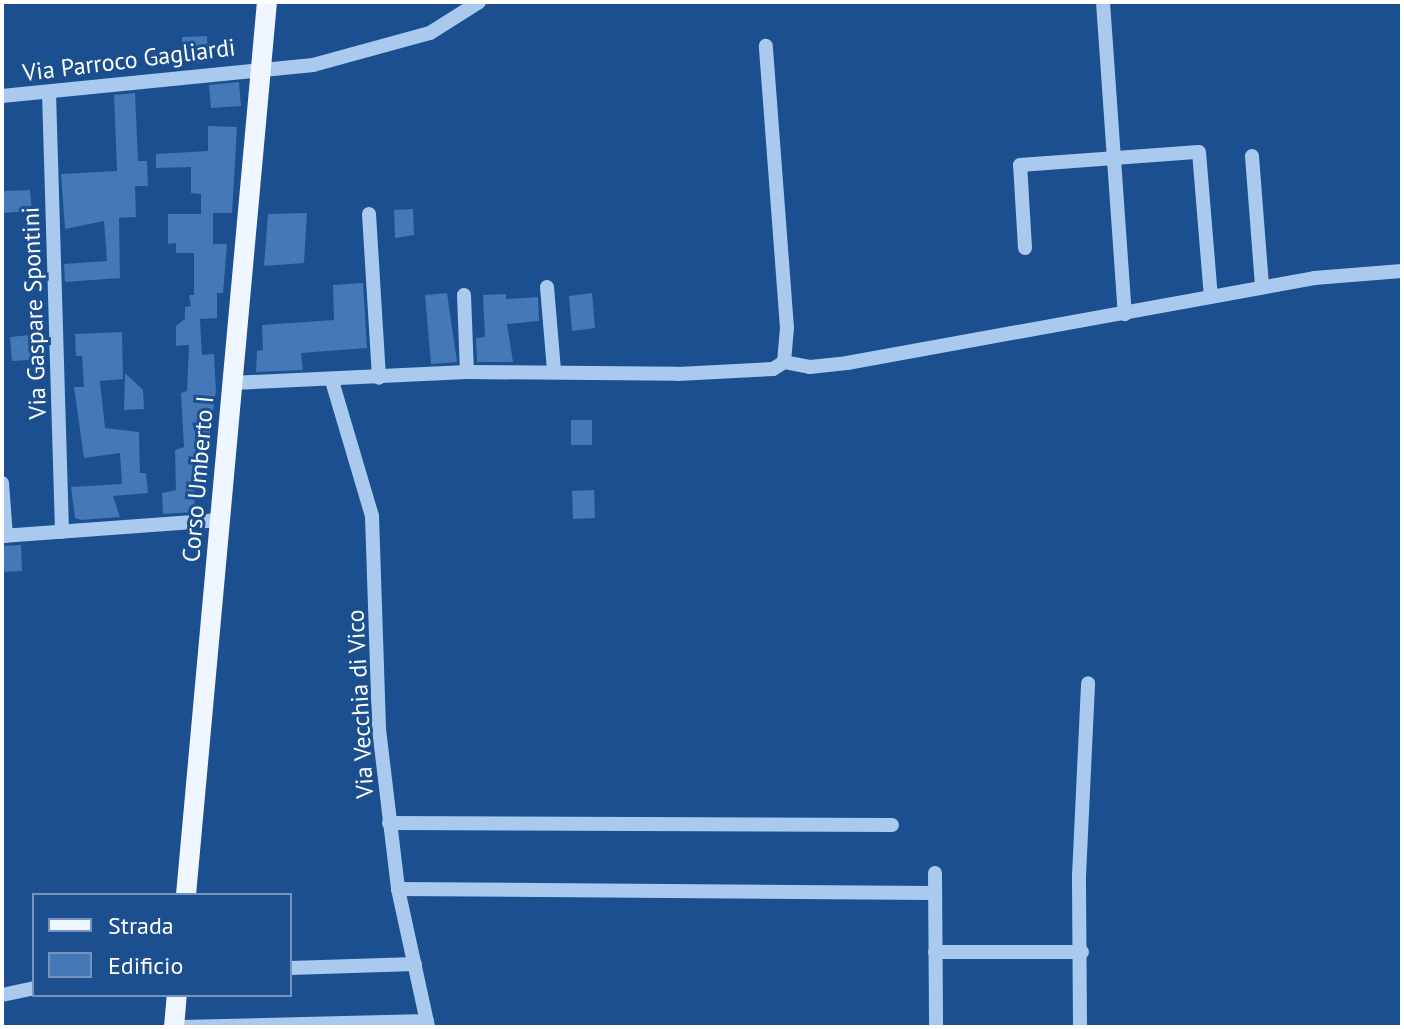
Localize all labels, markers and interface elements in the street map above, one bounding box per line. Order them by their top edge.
street label: Via Parroco Gagliardi [21,33,237,87]
street label: Via Gaspare Spontini [16,206,52,420]
street label: Corso Umberto I [176,395,220,563]
street label: Via Vecchia di Vico [341,608,379,800]
legend [32,893,292,997]
text: Strada [108,910,174,941]
text: Edificio [108,950,183,981]

